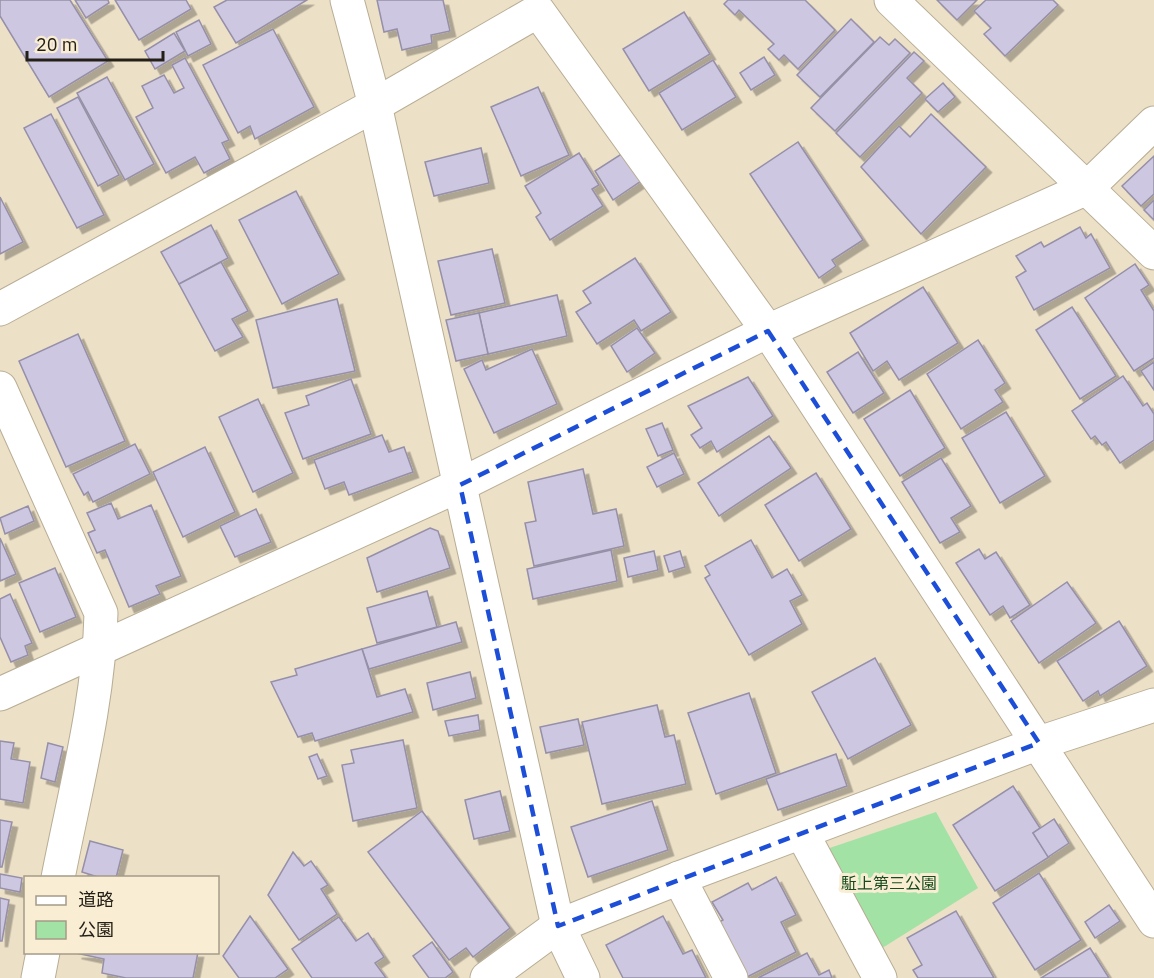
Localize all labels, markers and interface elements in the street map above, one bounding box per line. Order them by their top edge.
scale bar [27,24,164,62]
text: 20 m [36,33,78,56]
park label: 駈上第三公園 [841,873,937,893]
legend [24,876,219,954]
text: 道路 [78,888,114,911]
text: 公園 [78,918,114,941]

